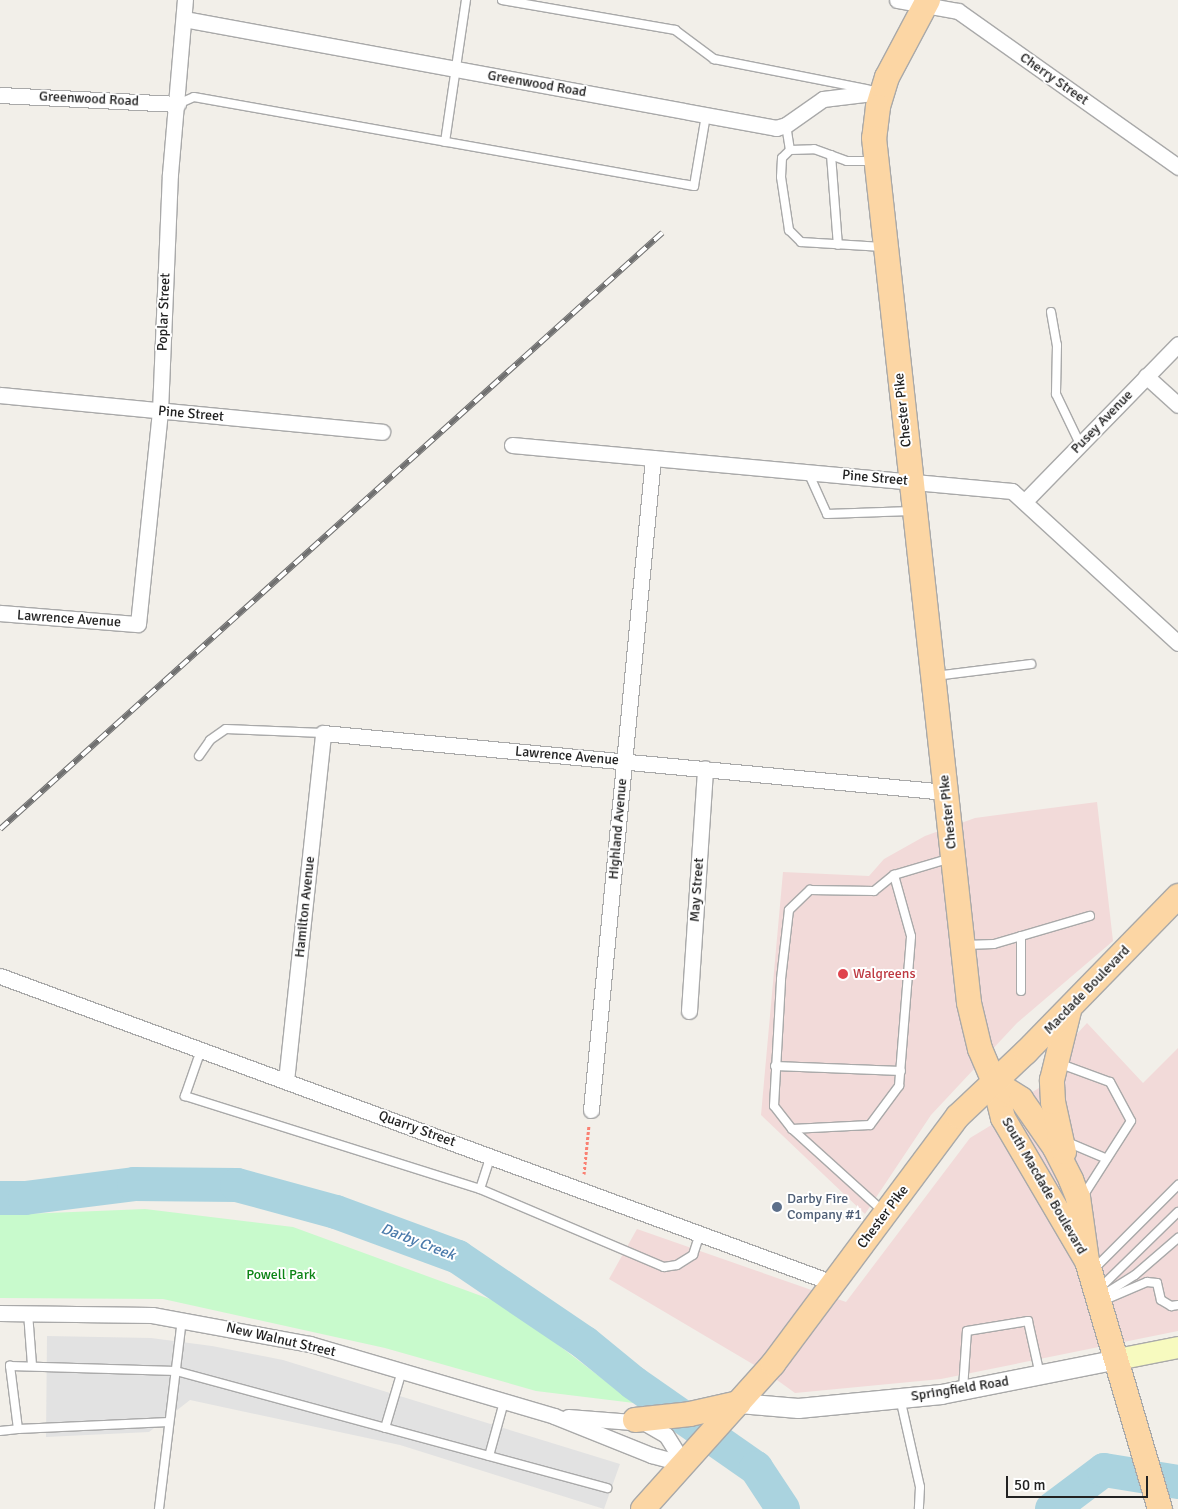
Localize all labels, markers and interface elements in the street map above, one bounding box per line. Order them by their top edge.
street label: Cherry Street [1016,49,1092,109]
street label: Greenwood Road [486,67,588,101]
street label: Greenwood Road [38,88,140,110]
street label: Poplar Street [154,273,174,351]
street label: Chester Pike [891,372,915,448]
street label: Pusey Avenue [1068,387,1136,457]
street label: Pine Street [157,403,225,425]
street label: Pine Street [841,467,909,489]
street label: Lawrence Avenue [16,607,122,631]
street label: Lawrence Avenue [514,743,620,769]
street label: Chester Pike [936,774,960,850]
street label: Highland Avenue [605,778,631,880]
street label: Hamilton Avenue [291,855,319,959]
street label: May Street [686,857,708,923]
street label: Macdade Boulevard [1040,942,1134,1038]
place label: Walgreens [853,966,916,982]
marker: Walgreens [837,968,849,980]
street label: Quarry Street [376,1107,458,1151]
street label: South Macdade Boulevard [998,1115,1090,1257]
street label: Chester Pike [854,1182,912,1252]
place label: Darby Fire Company #1 [787,1191,862,1224]
marker: Darby Fire Company #1 [771,1201,783,1213]
water label: Darby Creek [378,1220,458,1264]
park label: Powell Park [246,1267,316,1283]
street label: New Walnut Street [225,1319,337,1361]
street label: Springfield Road [910,1373,1010,1405]
scale bar [1008,1466,1150,1498]
text: 50 m [1014,1476,1045,1494]

